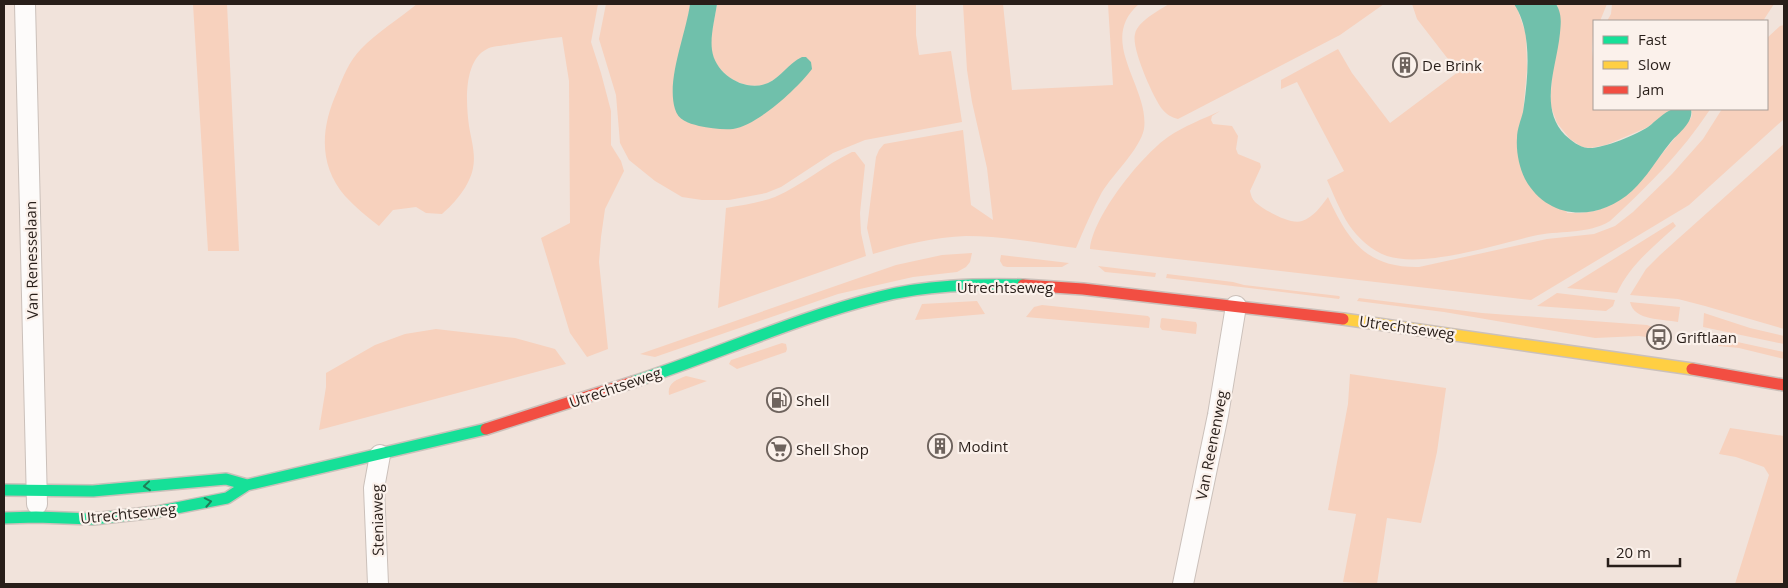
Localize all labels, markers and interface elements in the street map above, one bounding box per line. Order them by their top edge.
legend [1593,20,1768,110]
text: Fast [1638,29,1667,49]
building icon: De Brink [1392,52,1418,78]
text: Slow [1638,54,1671,74]
place label: De Brink [1422,55,1482,75]
text: Jam [1636,79,1664,99]
street label: Van Renesselaan [20,201,42,319]
street label: Utrechtseweg [957,277,1053,297]
street label: Utrechtseweg [1358,310,1456,344]
bus stop icon: Griftlaan [1646,324,1672,350]
place label: Griftlaan [1676,327,1737,347]
street label: Utrechtseweg [566,362,664,412]
fuel station icon: Shell [766,387,792,413]
street label: Van Reenenweg [1191,388,1231,502]
place label: Shell [796,390,829,410]
building icon: Modint [927,433,953,459]
supermarket icon: Shell Shop [766,436,792,462]
place label: Modint [958,436,1008,456]
place label: Shell Shop [796,439,869,459]
one-way arrow [143,480,151,491]
street label: Steniaweg [366,484,388,556]
one-way arrow [204,497,213,507]
street label: Utrechtseweg [79,498,177,528]
scale bar [1608,536,1680,568]
text: 20 m [1616,542,1651,562]

